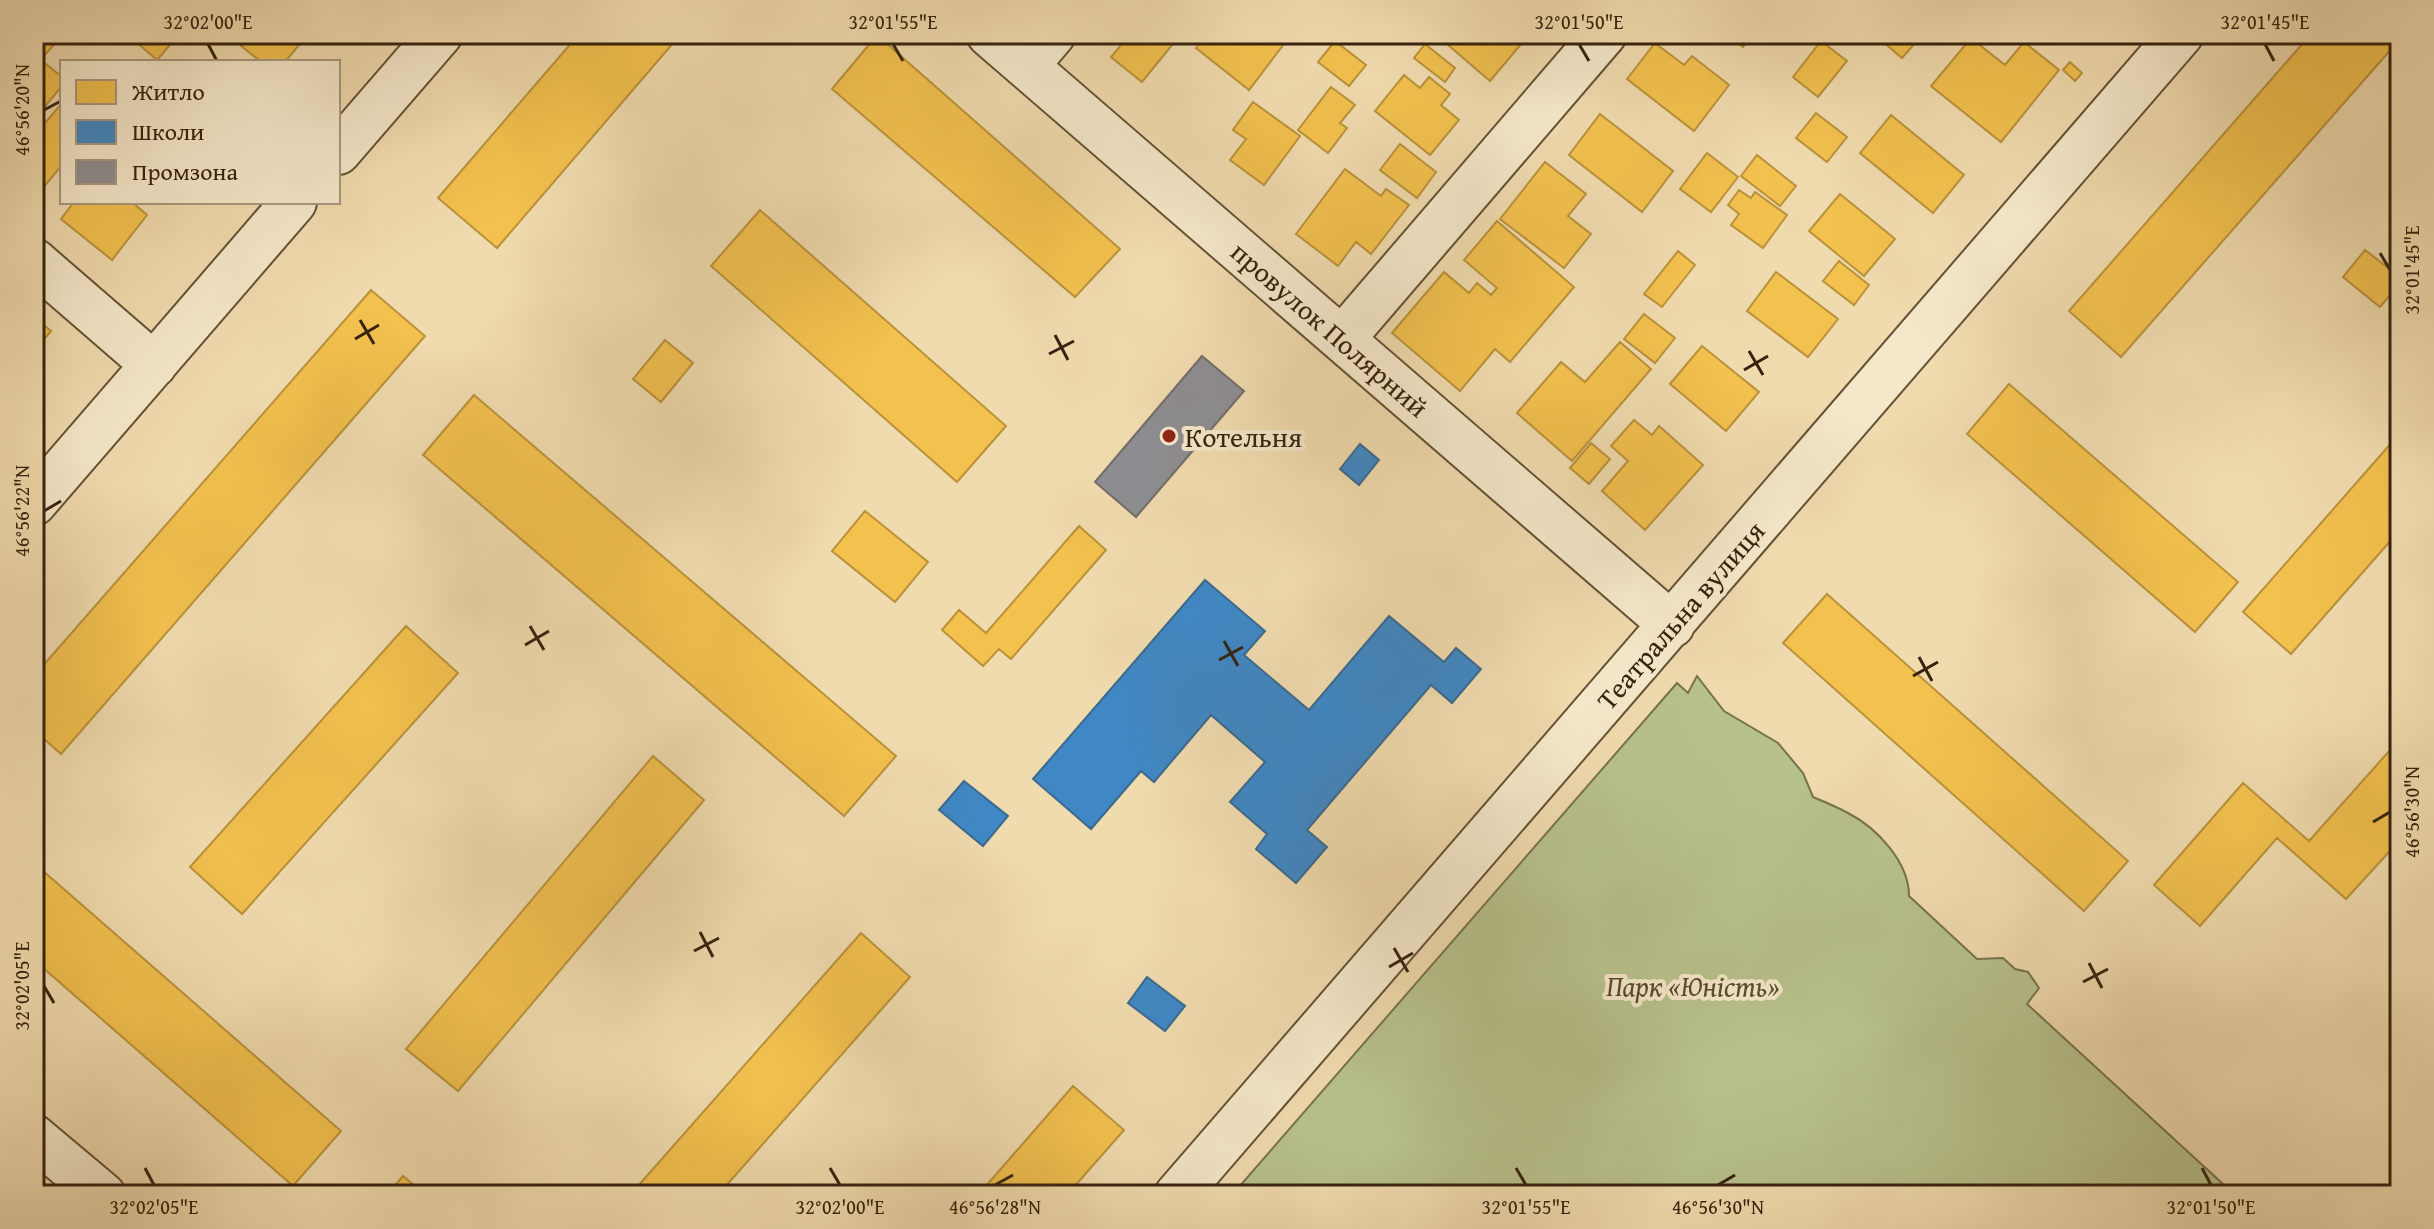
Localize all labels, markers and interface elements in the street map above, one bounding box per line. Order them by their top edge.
text: 32°02'00"E [164,7,252,36]
text: 32°01'55"E [849,7,937,36]
text: 32°01'50"E [1535,7,1623,36]
text: 32°01'45"E [2221,7,2309,36]
legend [60,60,340,204]
text: 46°56'20"N [7,64,36,156]
text: Житло [131,74,205,109]
text: Школи [132,114,204,149]
text: Промзона [132,154,238,189]
text: 32°01'45"E [2397,226,2426,314]
street label: провулок Полярний [1222,231,1438,427]
place label: Котельня [1185,416,1302,457]
marker: Котельня [1160,427,1178,445]
text: 46°56'22"N [7,465,36,557]
street label: Театральна вулиця [1586,512,1774,718]
text: 46°56'30"N [2397,766,2426,858]
text: 32°02'05"E [7,942,36,1030]
park label: Парк «Юність» [1606,965,1780,1006]
text: 32°02'05"E [110,1192,198,1221]
text: 32°02'00"E [796,1192,884,1221]
text: 46°56'28"N [949,1192,1041,1221]
text: 32°01'55"E [1482,1192,1570,1221]
text: 46°56'30"N [1672,1192,1764,1221]
text: 32°01'50"E [2167,1192,2255,1221]

